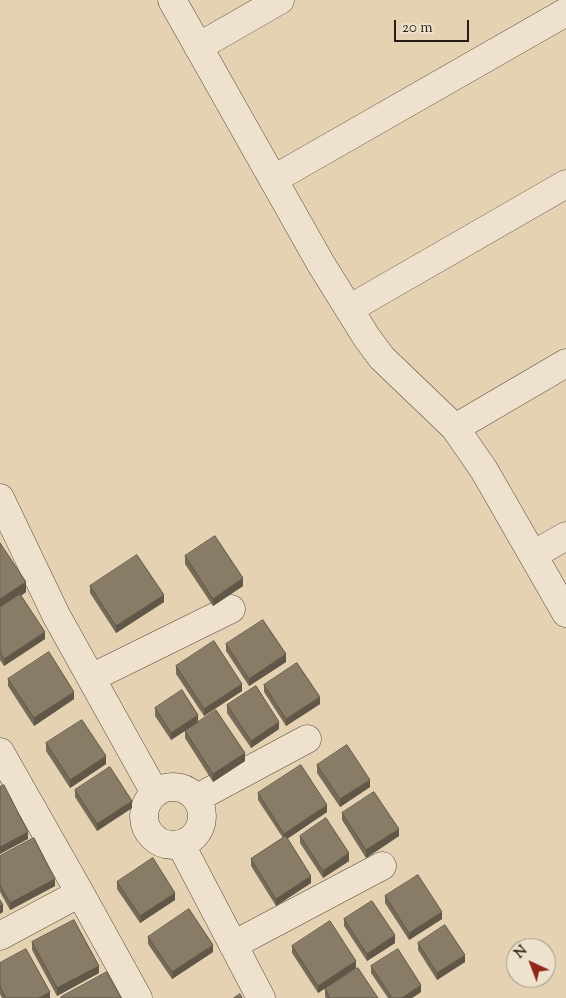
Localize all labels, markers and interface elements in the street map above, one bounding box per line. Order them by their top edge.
scale bar [396,10,471,42]
text: 20 m [402,18,433,39]
north arrow [506,938,556,988]
text: N [511,942,532,964]

